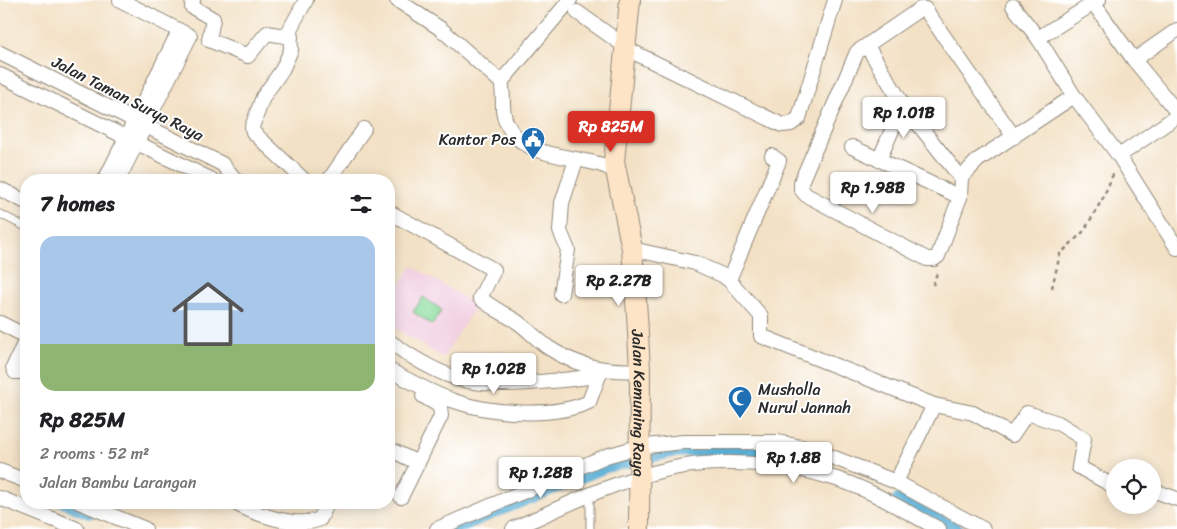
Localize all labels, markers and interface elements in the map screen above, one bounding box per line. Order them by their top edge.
street label: Jalan Taman Surya Raya [46,47,210,150]
pin: Rp 1.01B [852,96,956,139]
text: Rp 1.01B [873,98,935,127]
pin: Rp 825M [565,110,657,153]
text: Rp 825M [579,112,643,141]
place label: Kantor Pos [439,125,517,154]
public building icon: Kantor Pos [520,126,546,160]
pin: Rp 1.98B [821,172,925,214]
text: Rp 1.98B [841,173,905,202]
text: 7 homes [40,185,115,223]
icon: filters [347,190,375,218]
pin: Rp 2.27B [567,264,671,307]
text: Rp 2.27B [587,266,651,295]
icon: home [163,269,253,359]
street label: Jalan Kemuning Raya [623,328,654,477]
pin: Rp 1.02B [442,352,546,395]
text: Rp 1.02B [462,354,526,383]
place label: Musholla Nurul Jannah [758,375,851,422]
mosque icon: Musholla Nurul Jannah [727,385,753,419]
text: Rp 825M [40,401,125,439]
text: 2 rooms · 52 m² [40,439,149,468]
pin: Rp 1.8B [748,442,840,484]
text: Rp 1.8B [767,443,821,472]
pin: Rp 1.28B [489,456,593,499]
text: Rp 1.28B [510,458,573,487]
map controls [1106,459,1161,514]
button: locate [1106,459,1161,514]
text: Jalan Bambu Larangan [40,468,196,497]

